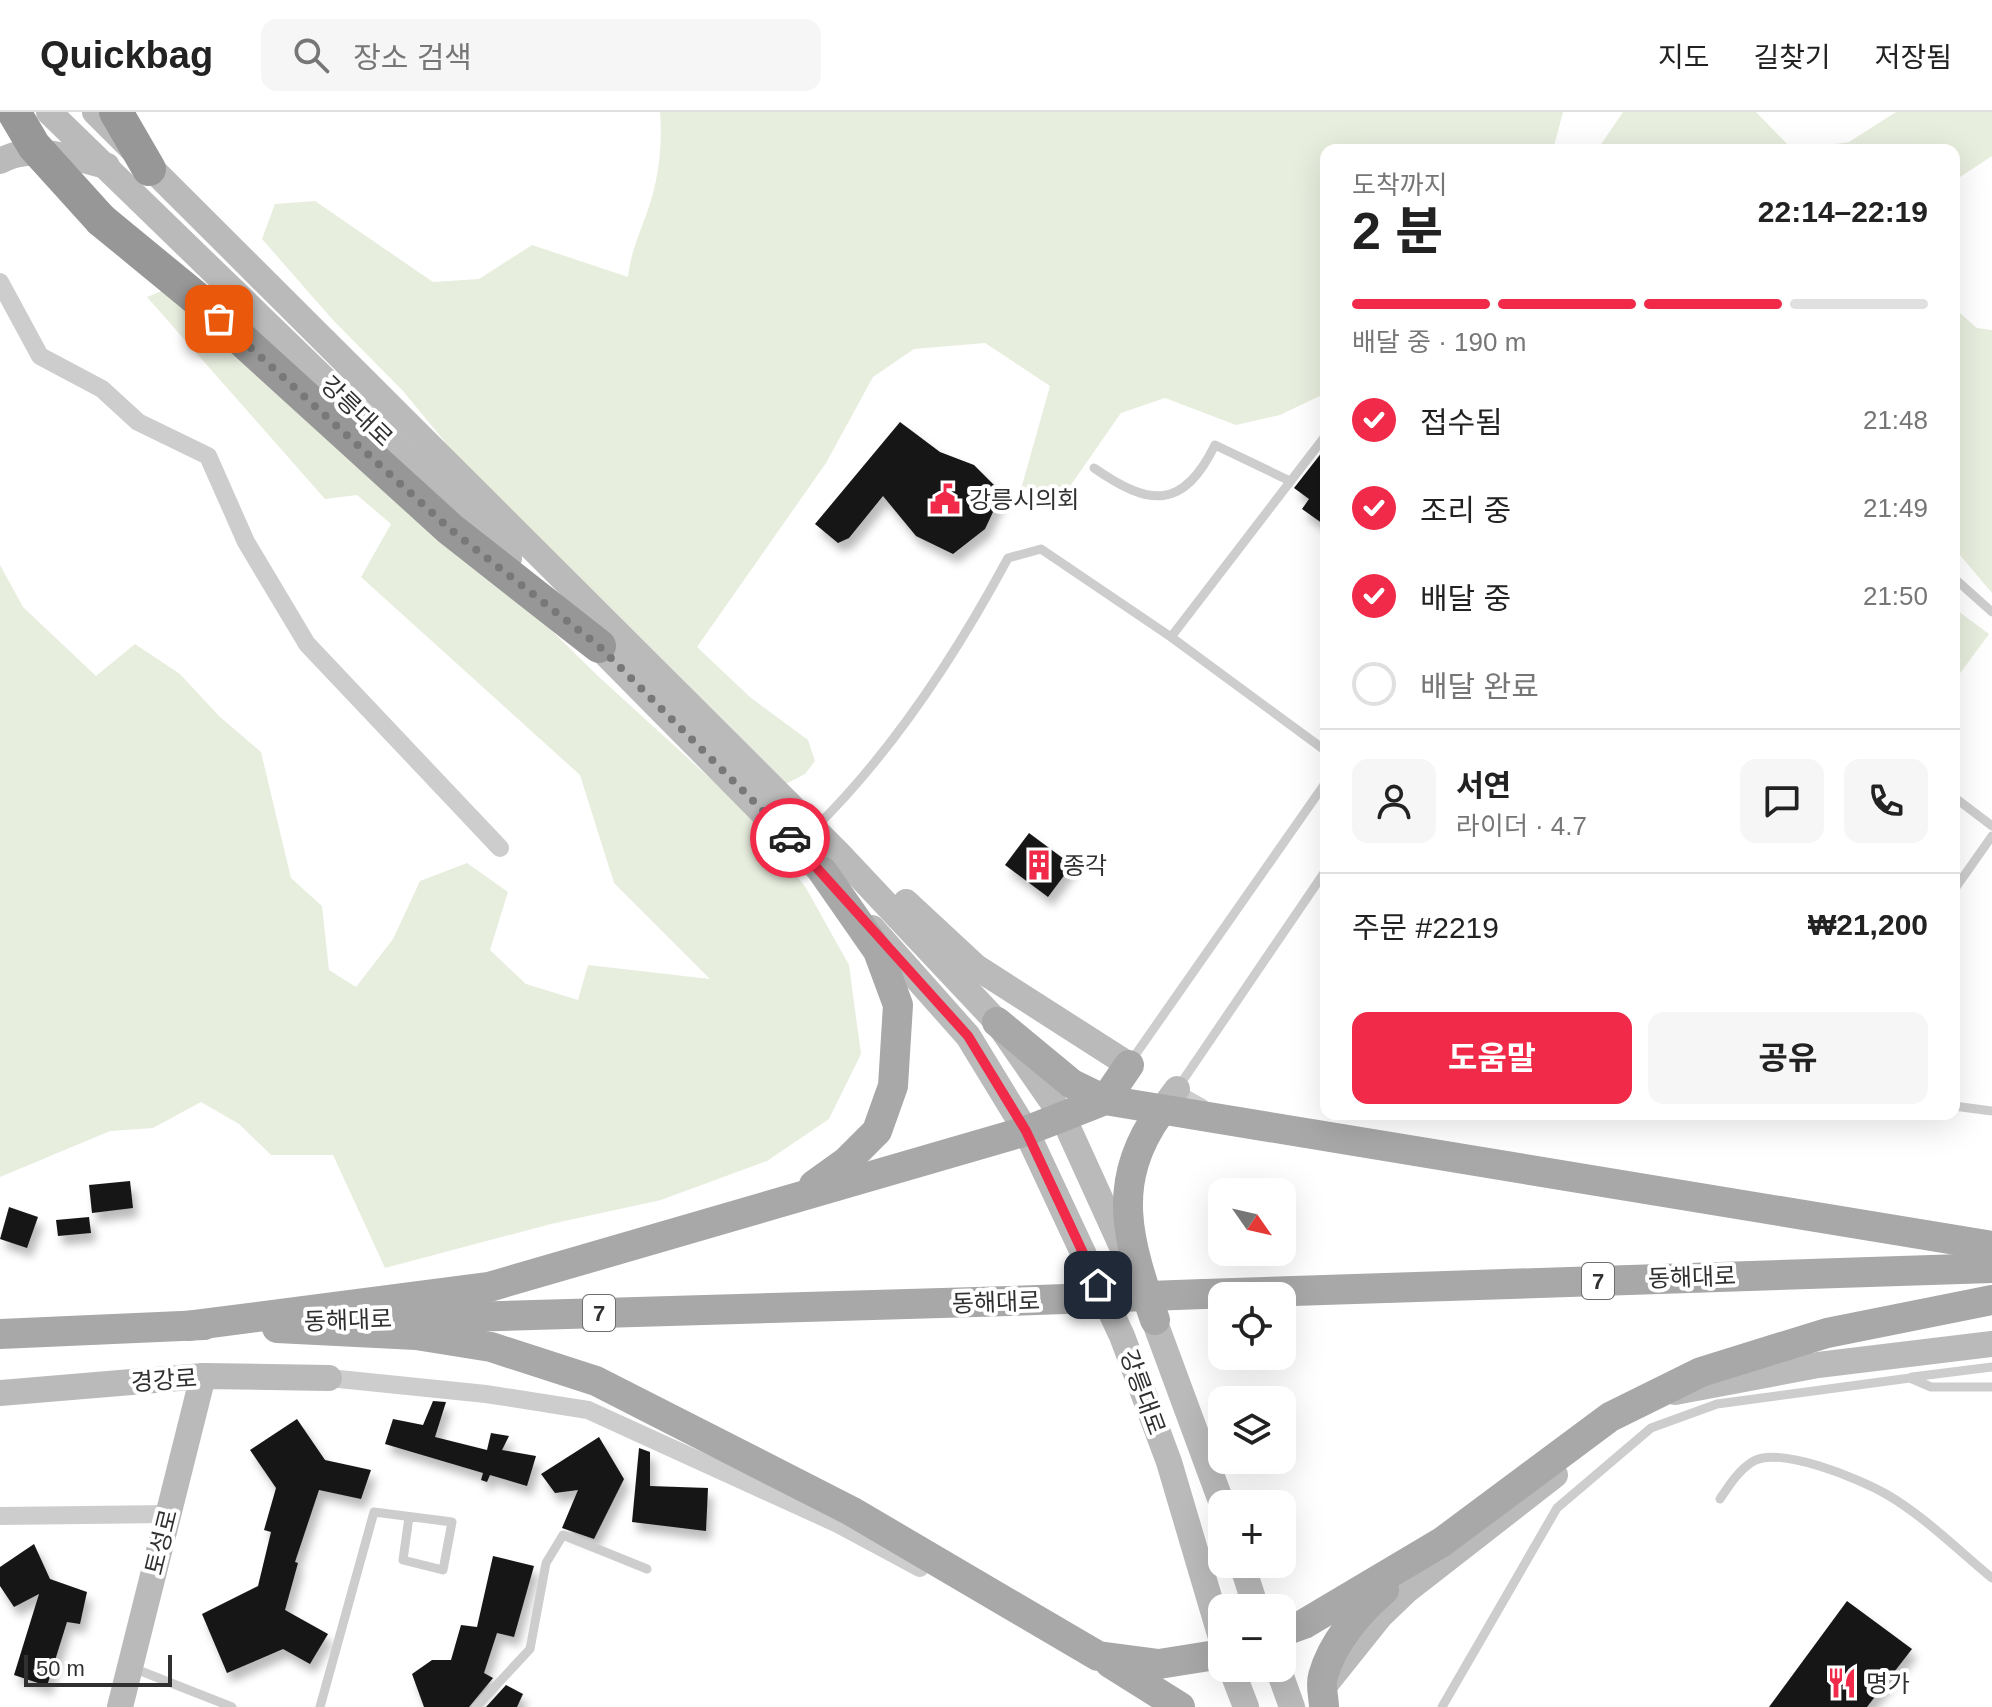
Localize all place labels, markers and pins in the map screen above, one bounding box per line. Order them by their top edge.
pin [185,285,253,353]
public building icon: 강릉시의회 [928,482,962,516]
place label: 강릉시의회 [969,486,1079,513]
building icon: 종각 [1022,848,1056,882]
place label: 종각 [1063,852,1107,879]
pin [1064,1251,1132,1319]
restaurant icon: 명가 [1825,1666,1859,1700]
place label: 명가 [1866,1670,1910,1697]

